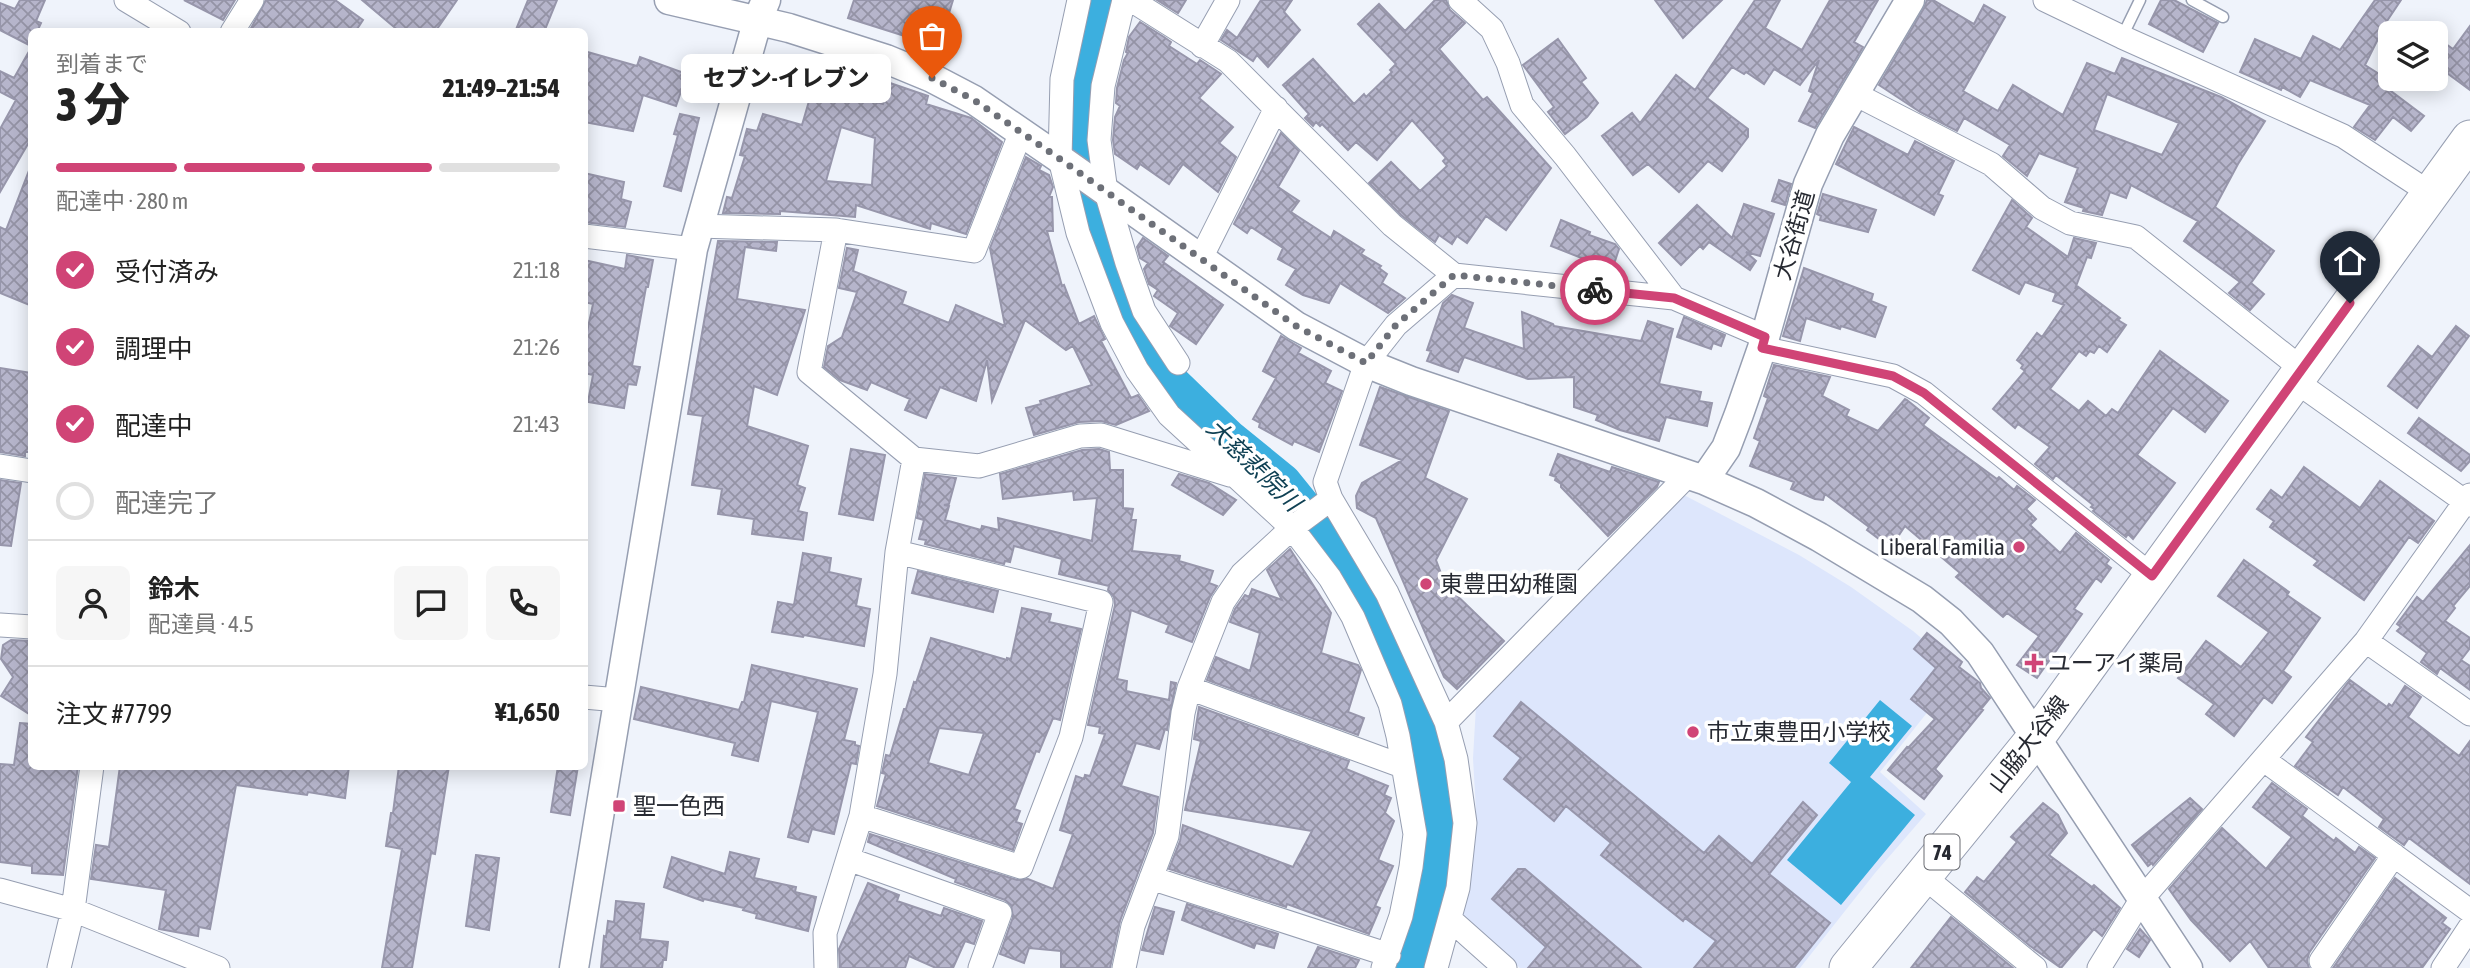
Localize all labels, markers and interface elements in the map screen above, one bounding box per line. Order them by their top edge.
pin [902,6,962,78]
icon: bag [913,17,951,55]
map controls [2378,21,2448,91]
button: layers [2378,21,2448,91]
text: 到着まで [56,51,148,77]
callout: セブン-イレブン [680,54,890,102]
text: セブン-イレブン [703,65,869,91]
text: 21:49–21:54 [443,73,560,103]
text: 3 分 [56,78,130,131]
street label: 大谷街道 [1769,187,1819,283]
text: 配達中 · 280 m [56,188,188,214]
pin [2320,231,2380,303]
icon: home [2331,242,2369,280]
icon: check [56,251,94,289]
courier [1560,255,1630,325]
text: 受付済み [115,257,219,287]
text: 21:18 [513,257,560,283]
icon: bike [1576,271,1614,309]
icon: check [56,328,94,366]
text: 調理中 [115,334,193,364]
text: 21:26 [513,334,560,360]
icon: check [56,405,94,443]
text: 配達中 [115,411,193,441]
text: 21:43 [513,411,560,437]
water label: 大慈悲院川 [1201,414,1309,518]
text: 配達完了 [115,488,219,518]
place label: Liberal Familia [1880,534,2005,560]
marker: Liberal Familia [2011,539,2027,555]
button: person [56,566,130,640]
button: chat [394,566,468,640]
button: phone [486,566,560,640]
place label: 東豊田幼稚園 [1440,571,1578,597]
text: 鈴木 [148,574,200,604]
marker: 東豊田幼稚園 [1418,576,1434,592]
text: 配達員 · 4.5 [148,611,254,637]
place label: ユーアイ薬局 [2048,650,2184,676]
marker: ユーアイ薬局 [2026,655,2042,671]
street label: 山脇大谷線 [1982,691,2074,797]
text: ¥1,650 [495,697,560,727]
text: 注文 #7799 [56,699,172,729]
place label: 市立東豊田小学校 [1707,719,1891,745]
marker: 市立東豊田小学校 [1685,724,1701,740]
place label: 聖一色西 [633,793,725,819]
marker: 聖一色西 [611,798,627,814]
road number: 74 [1924,834,1960,870]

